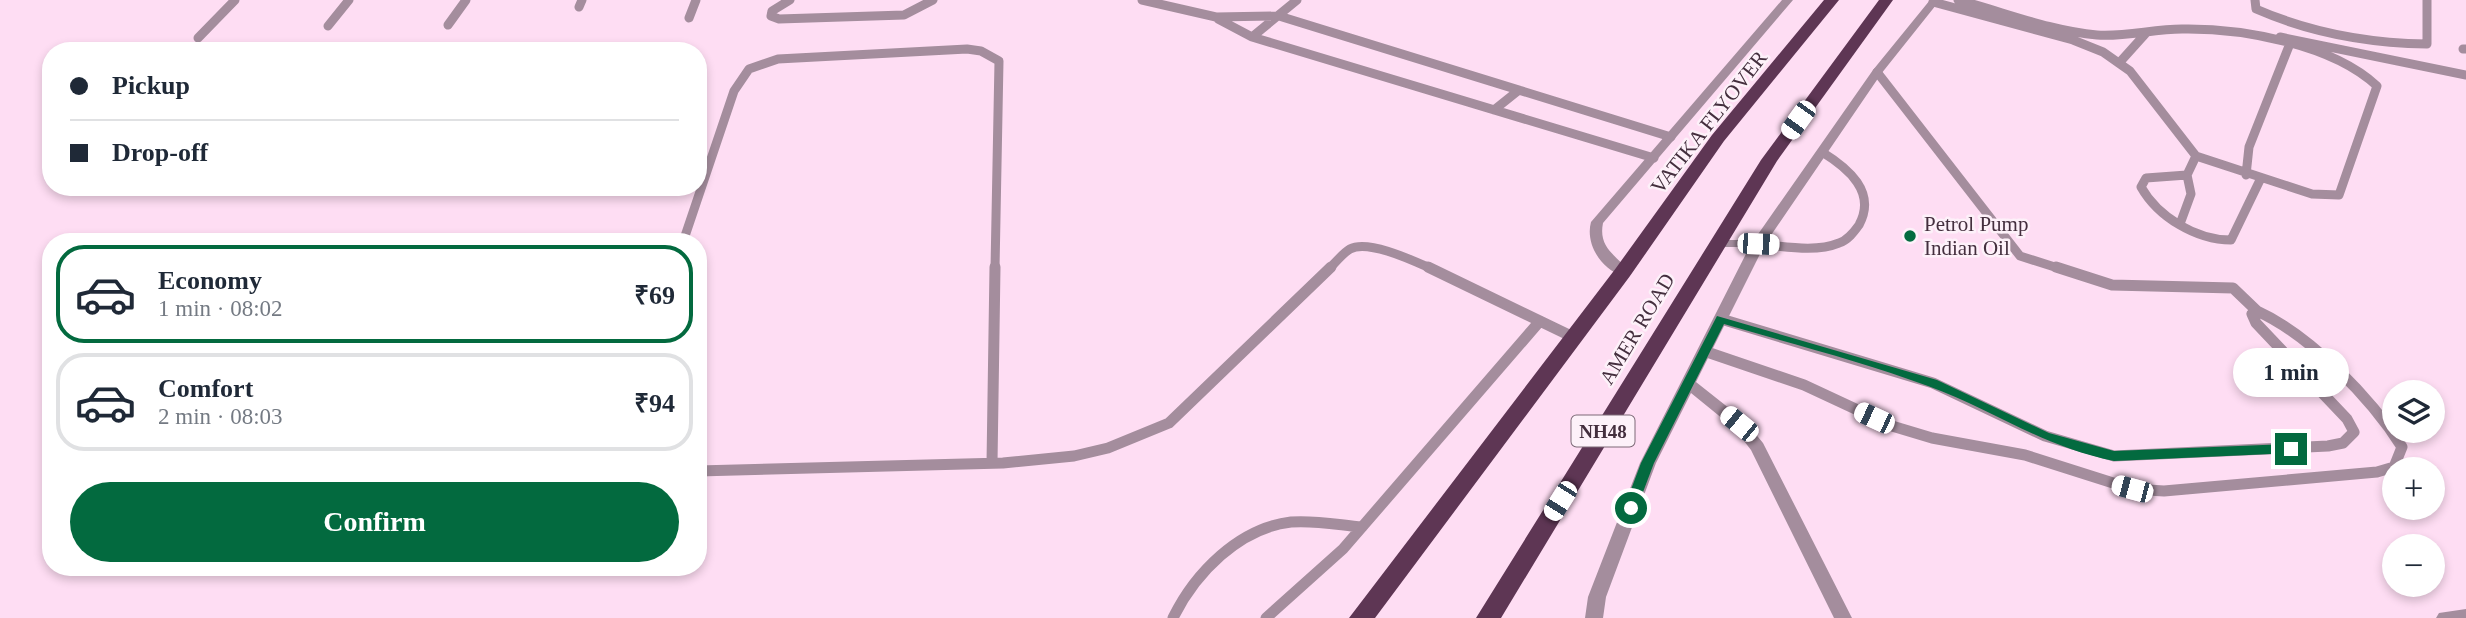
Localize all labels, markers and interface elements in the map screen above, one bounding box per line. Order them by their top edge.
street label: VATIKA FLYOVER [1646,46,1772,198]
text: Pickup [112,71,190,100]
car [1778,97,1819,143]
text: Drop-off [112,138,208,167]
place label: Petrol Pump Indian Oil [1924,212,2028,260]
marker: Petrol Pump Indian Oil [1902,228,1918,244]
car [1737,233,1780,255]
icon: car [74,263,137,326]
text: Economy [158,266,262,295]
street label: AMER ROAD [1594,269,1680,389]
text: ₹69 [634,281,675,310]
text: 1 min · 08:02 [158,296,283,321]
callout: 1 min [2233,348,2349,396]
text: 1 min [2263,360,2319,385]
icon: car [74,371,137,434]
text: Comfort [158,374,253,403]
map controls [2382,380,2445,597]
button: layers [2382,380,2445,443]
text: ₹94 [634,389,675,418]
car [1851,400,1898,436]
car [1717,403,1762,445]
text: 2 min · 08:03 [158,404,283,429]
road number: NH48 [1572,416,1634,446]
route end [2275,433,2307,465]
button: + [2382,457,2445,520]
car [2109,473,2156,505]
car [1540,478,1581,524]
button: Confirm [70,482,679,562]
route start [1615,492,1647,524]
button: − [2382,534,2445,597]

